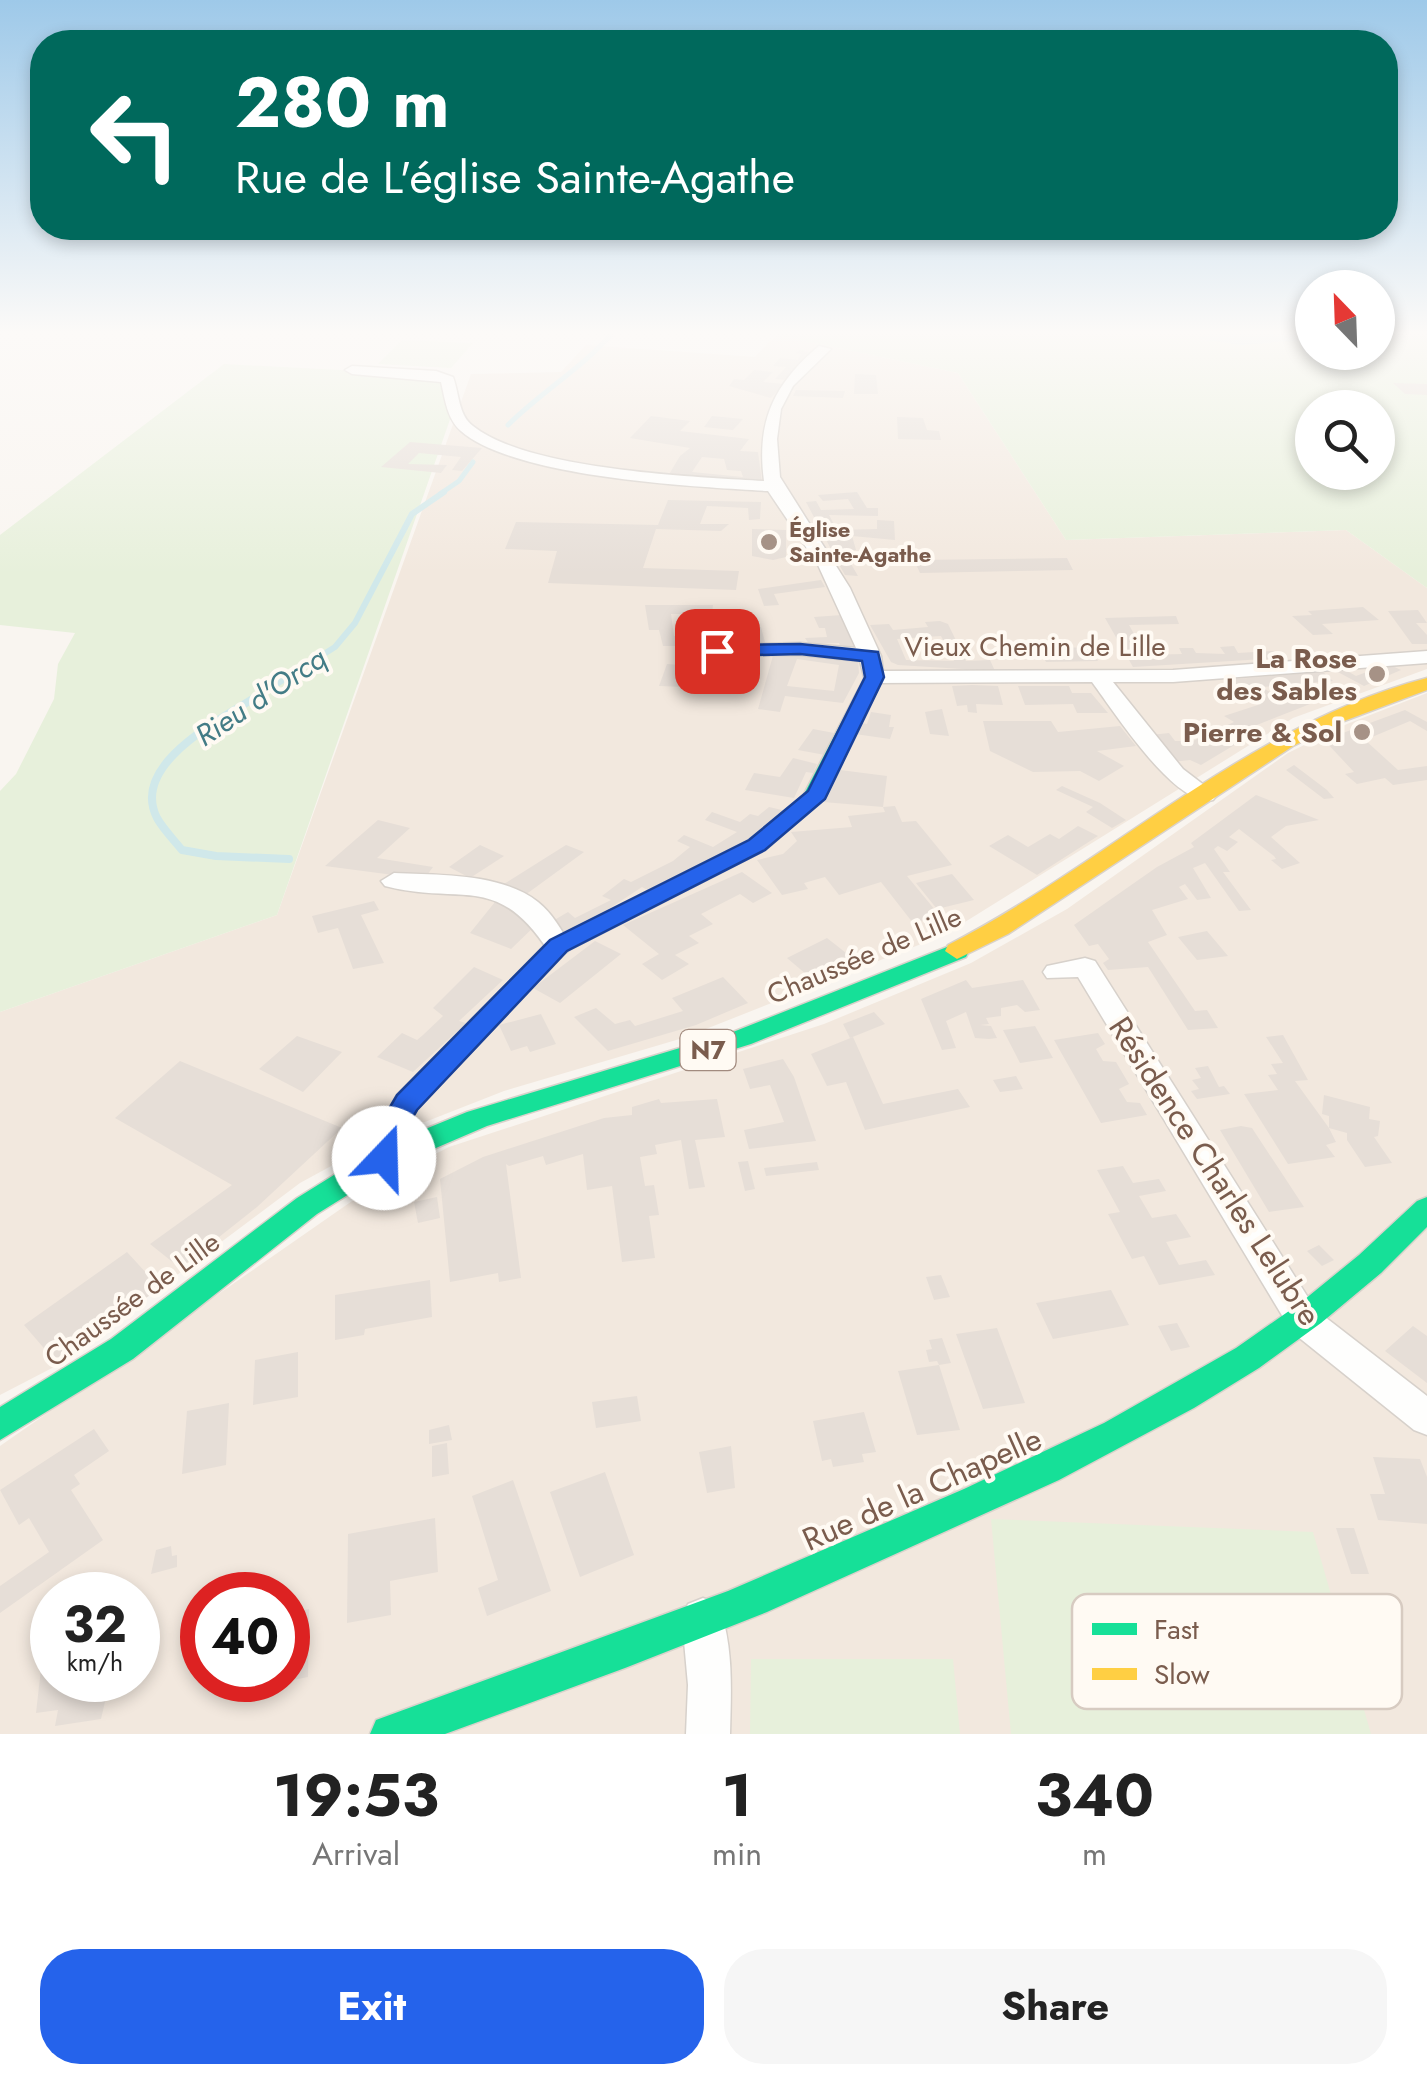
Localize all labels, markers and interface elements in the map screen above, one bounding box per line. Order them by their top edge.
text: 280 m [235,52,450,153]
icon: left [70,70,200,200]
text: Rue de L'église Sainte-Agathe [235,145,795,210]
north arrow [1295,270,1395,370]
map controls [1295,270,1395,490]
button: search [1295,390,1395,490]
place label: Église Sainte-Agathe [789,513,931,570]
marker: Église Sainte-Agathe [758,531,780,553]
pin [675,609,760,694]
icon: arrive [690,624,745,679]
street label: Vieux Chemin de Lille [904,626,1166,667]
water label: Rieu d'Orcq [186,637,335,756]
place label: La Rose des Sables [1216,638,1357,711]
marker: La Rose des Sables [1366,663,1388,685]
place label: Pierre & Sol [1183,712,1342,753]
marker: Pierre & Sol [1351,721,1373,743]
street label: Chaussée de Lille [761,896,968,1015]
street label: Résidence Charles Lelubre [1098,1007,1332,1335]
road number: N7 [680,1030,736,1070]
position arrow [332,1106,436,1210]
street label: Chaussée de Lille [36,1222,228,1377]
street label: Rue de la Chapelle [795,1416,1049,1562]
speed limit sign: 40 [180,1572,310,1702]
text: 32 [63,1588,127,1661]
legend [1072,1594,1402,1709]
text: Fast [1154,1609,1199,1650]
text: km/h [67,1644,123,1680]
text: Slow [1154,1654,1210,1695]
text: 19:53 [273,1752,439,1839]
text: 1 [722,1752,752,1839]
text: 340 [1035,1752,1154,1839]
text: Arrival [312,1831,400,1877]
text: min [712,1831,762,1877]
text: m [1082,1831,1107,1877]
button: Exit [40,1949,704,2064]
button: Share [724,1949,1387,2064]

